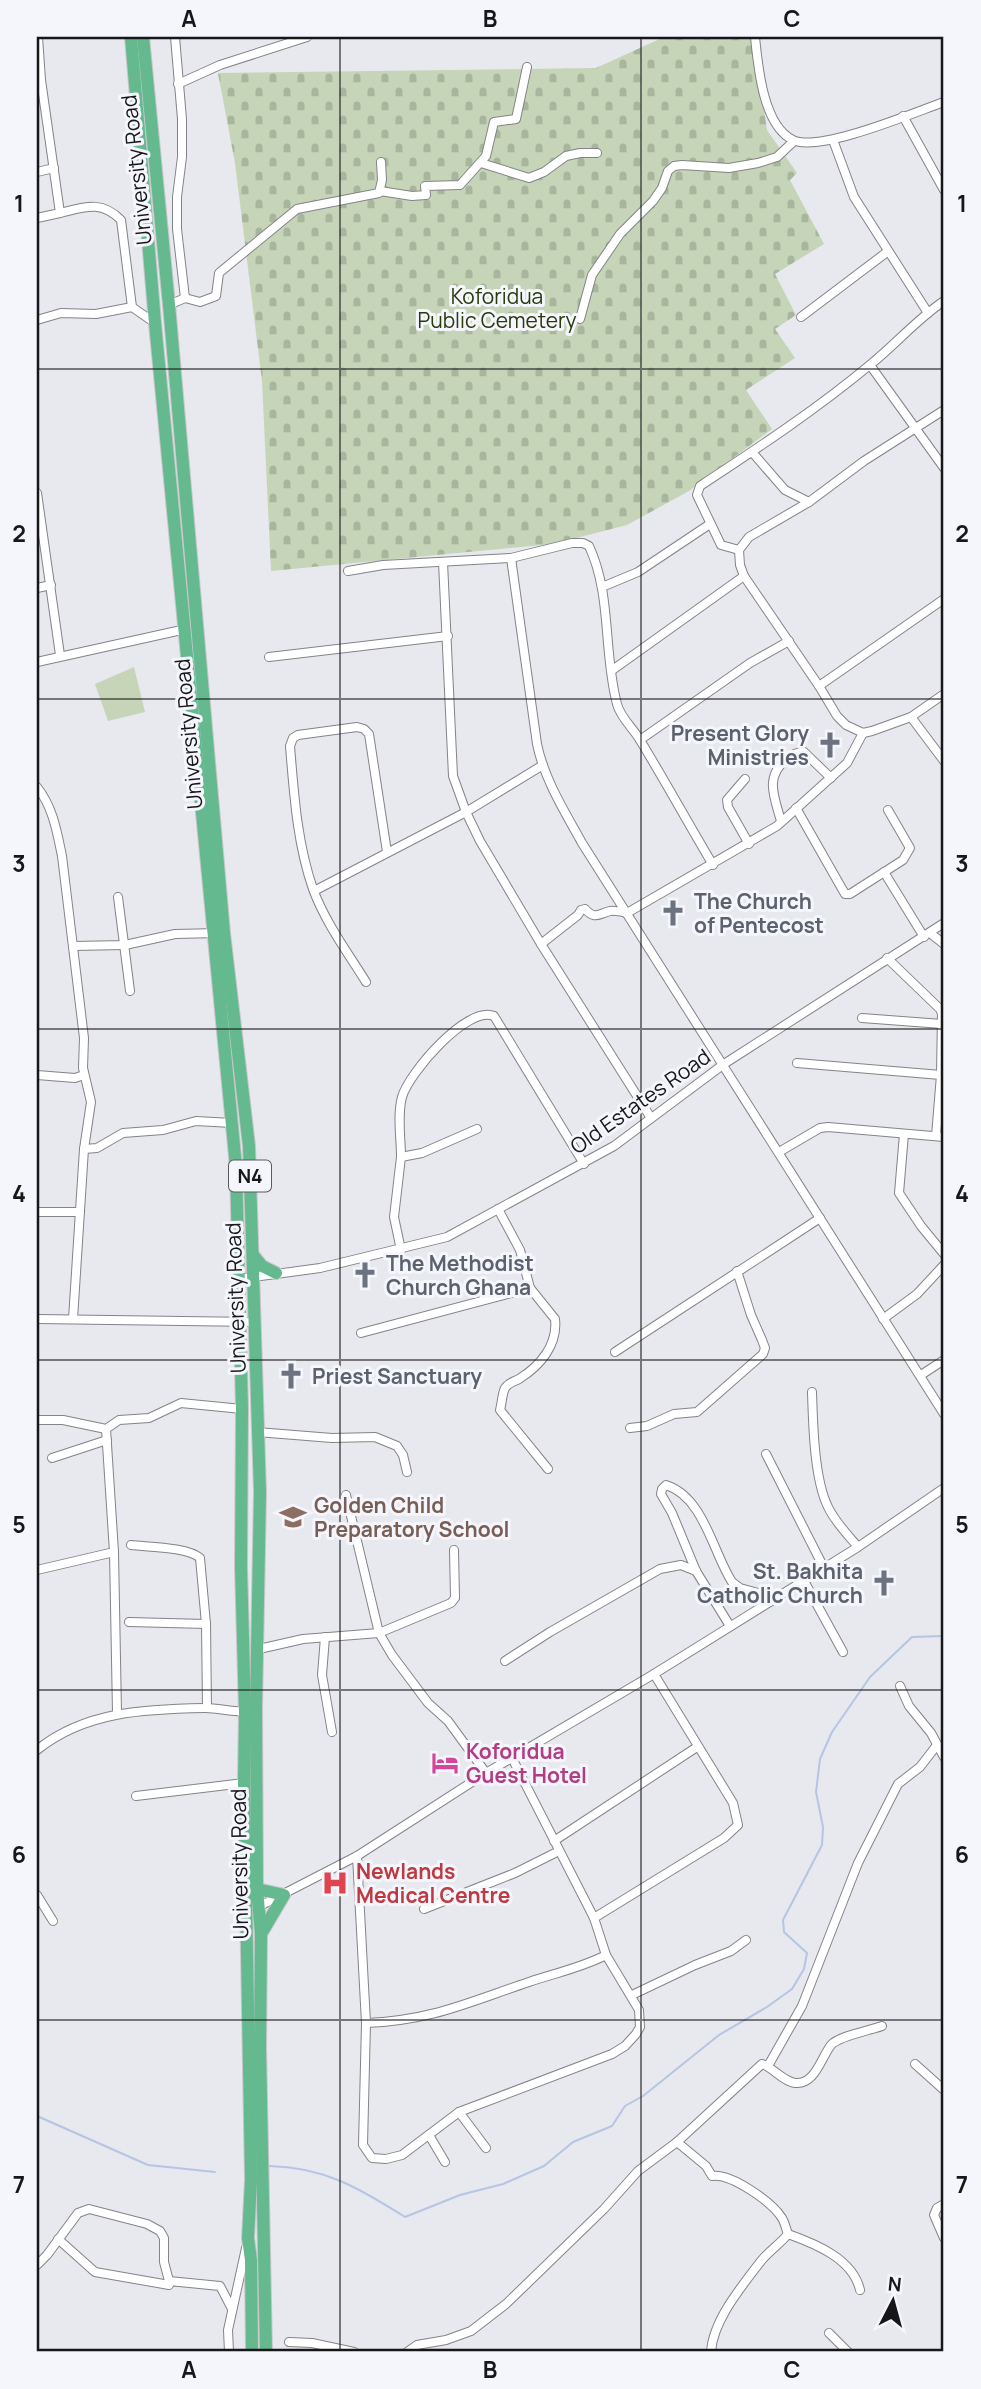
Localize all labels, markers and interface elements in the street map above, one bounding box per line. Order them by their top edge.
text: A [181,2,197,34]
text: B [483,2,497,34]
text: C [784,2,801,34]
street label: University Road [114,94,158,246]
text: 1 [14,187,24,219]
text: 1 [957,187,967,219]
park label: Koforidua Public Cemetery [418,282,577,334]
text: 2 [12,517,26,549]
text: 2 [955,517,969,549]
street label: University Road [167,658,209,810]
place label: Present Glory Ministries [671,719,809,771]
church icon: Present Glory Ministries [815,730,845,760]
text: 3 [12,847,26,879]
text: 3 [955,847,969,879]
place label: The Church of Pentecost [694,887,824,939]
church icon: The Church of Pentecost [658,898,688,928]
street label: Old Estates Road [564,1042,716,1160]
road number: N4 [229,1160,271,1192]
text: 4 [12,1177,26,1209]
text: 4 [955,1177,969,1209]
street label: University Road [218,1222,252,1374]
place label: The Methodist Church Ghana [386,1249,534,1301]
church icon: The Methodist Church Ghana [350,1260,380,1290]
church icon: Priest Sanctuary [276,1361,306,1391]
place label: Priest Sanctuary [312,1362,482,1390]
place label: Golden Child Preparatory School [314,1491,510,1543]
school or university icon: Golden Child Preparatory School [278,1502,308,1532]
text: 5 [12,1508,26,1540]
text: 5 [955,1508,969,1540]
place label: St. Bakhita Catholic Church [697,1557,863,1609]
church icon: St. Bakhita Catholic Church [869,1568,899,1598]
place label: Koforidua Guest Hotel [466,1737,587,1789]
hotel icon: Koforidua Guest Hotel [430,1748,460,1778]
street label: University Road [224,1788,254,1940]
text: 6 [12,1838,26,1870]
text: 6 [955,1838,969,1870]
place label: Newlands Medical Centre [356,1857,510,1909]
hospital icon: Newlands Medical Centre [320,1868,350,1898]
text: 7 [13,2168,25,2200]
text: 7 [956,2168,968,2200]
north arrow [858,2266,928,2336]
text: N [887,2270,903,2298]
text: A [181,2353,197,2385]
text: B [483,2353,497,2385]
text: C [784,2353,801,2385]

